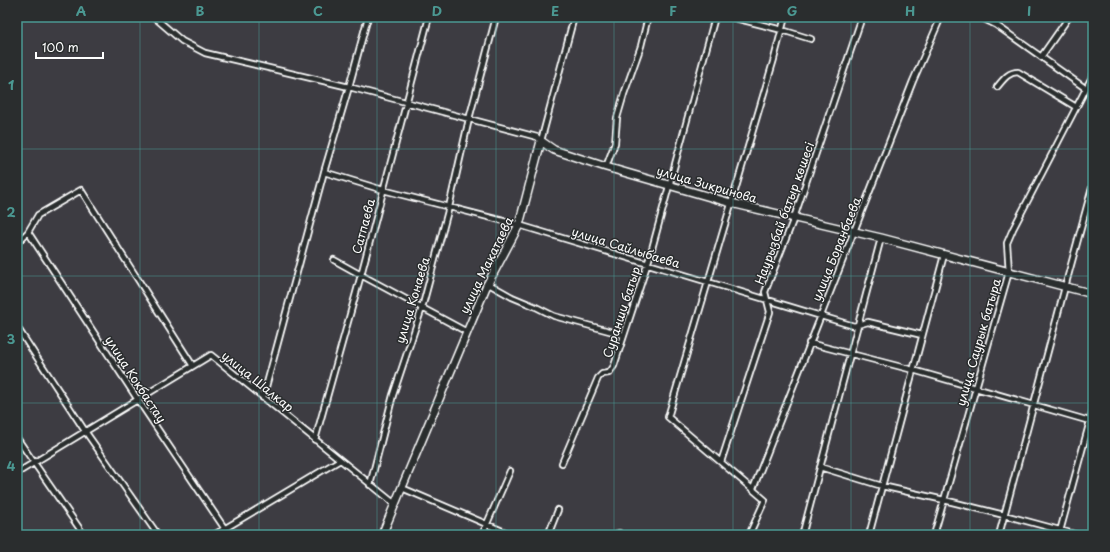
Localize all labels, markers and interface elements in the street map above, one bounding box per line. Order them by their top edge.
text: A [76,1,86,20]
text: B [196,1,205,20]
text: C [313,1,323,20]
text: D [432,1,442,20]
text: E [551,1,559,20]
text: F [669,1,677,20]
text: G [787,1,797,20]
text: H [905,1,915,20]
text: I [1027,1,1031,20]
scale bar [36,34,103,60]
text: 100 m [42,38,79,56]
text: 1 [8,75,14,94]
street label: Наурызбай батыр көшесі [750,139,818,287]
street label: улица Зикринова [655,161,760,207]
street label: улица Боранбаева [807,194,865,304]
street label: Сатпаева [347,196,379,256]
text: 2 [6,202,16,221]
street label: улица Макатаева [455,213,518,317]
street label: улица Сайлыбаева [570,222,683,272]
street label: улица Конаева [390,254,434,346]
street label: Суранши батыр [598,264,644,360]
street label: улица Саурык батыра [951,276,1005,408]
text: 3 [7,329,16,348]
street label: улица Кокбастау [101,332,171,426]
street label: улица Шалкар [218,346,298,416]
text: 4 [7,456,16,475]

